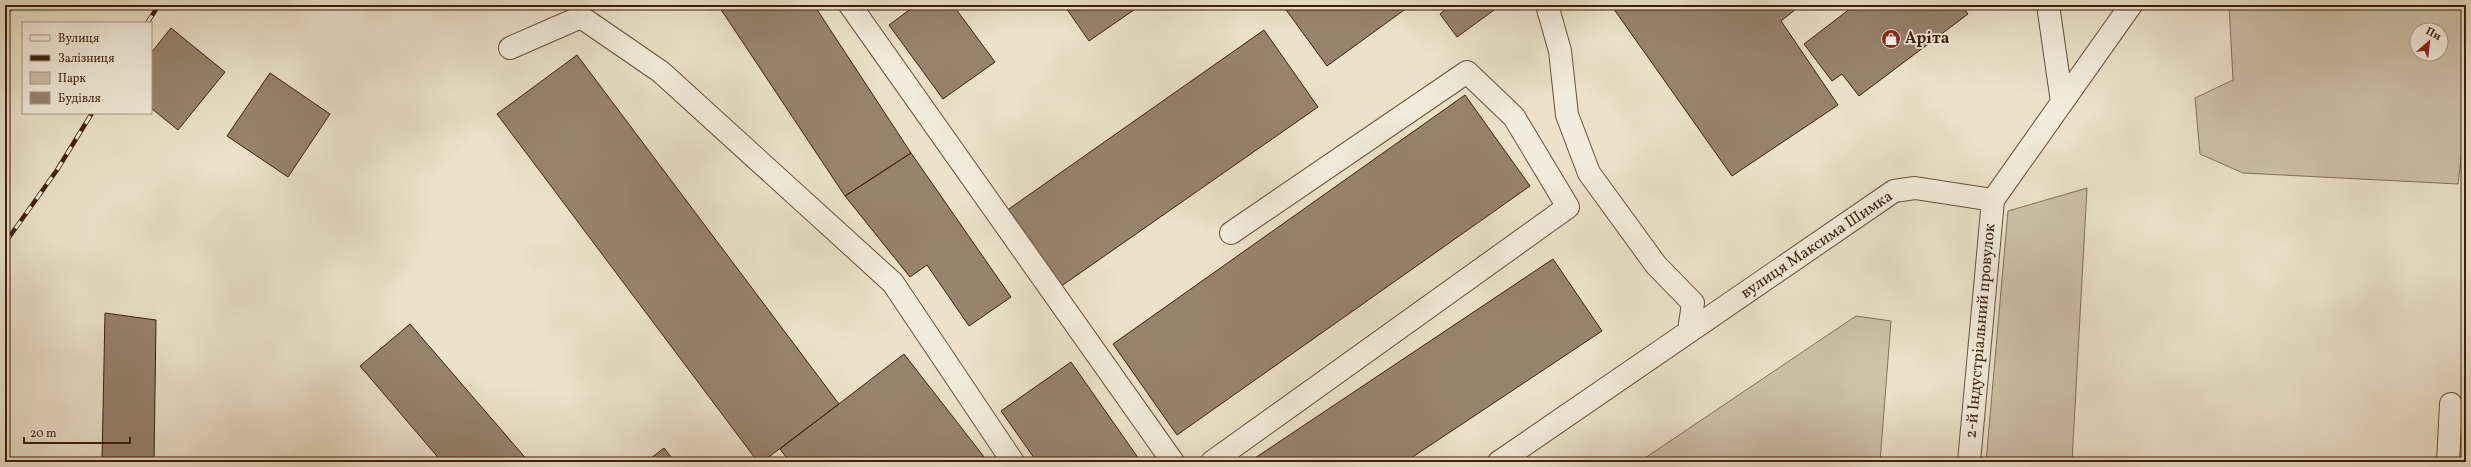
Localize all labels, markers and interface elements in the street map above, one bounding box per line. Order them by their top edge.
legend [22,22,152,114]
north arrow [2409,22,2449,62]
text: Пн [2423,24,2443,45]
shop icon: Аріта [1880,28,1902,50]
place label: Аріта [1905,28,1950,50]
text: Вулиця [58,31,99,47]
text: Залізниця [58,51,114,67]
text: Парк [58,71,86,87]
text: Будівля [58,91,101,107]
street label: вулиця Максима Шимка [1737,186,1897,304]
street label: 2-й Індустріальний провулок [1961,222,2001,439]
scale bar [24,419,130,445]
text: 20 m [30,426,57,442]

